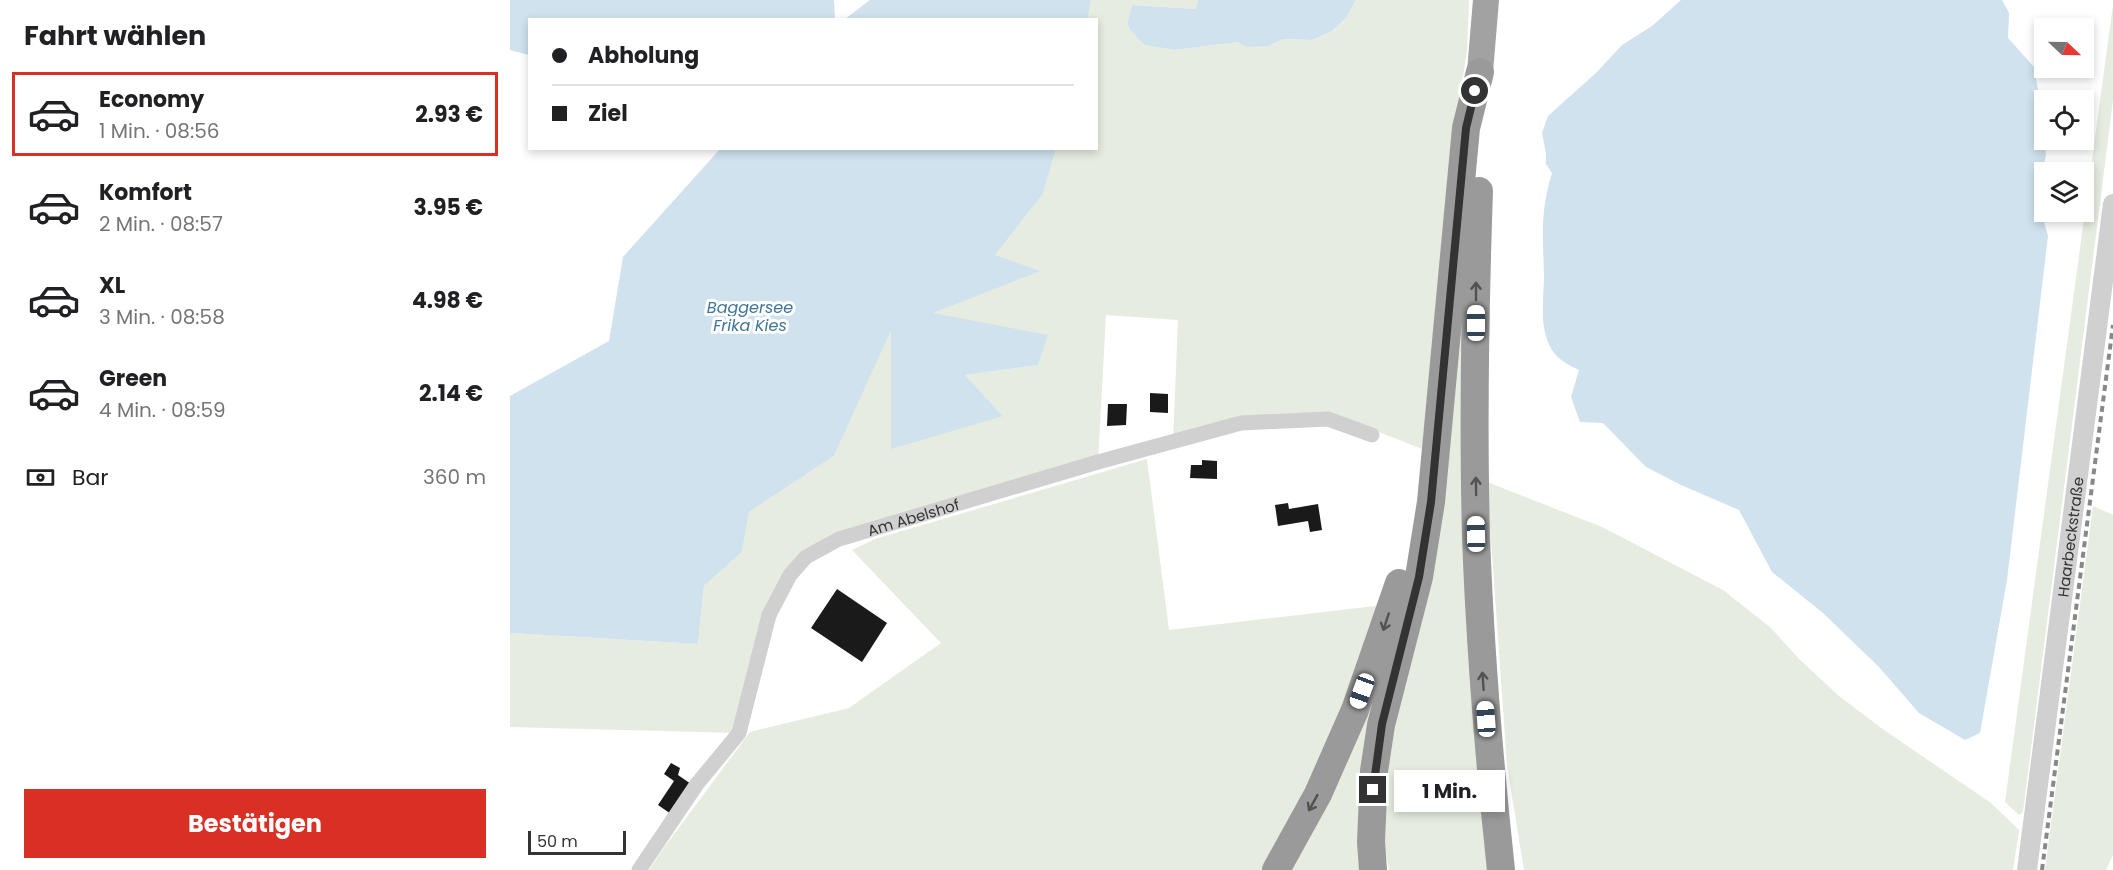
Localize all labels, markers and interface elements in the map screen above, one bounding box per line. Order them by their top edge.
text: Fahrt wählen [24,17,206,54]
north arrow [2034,18,2094,78]
map controls [2034,18,2094,222]
text: Abholung [588,40,699,71]
route start [1461,77,1488,104]
text: Economy [99,84,204,115]
icon: car [27,87,81,141]
button: locate [2034,90,2094,150]
text: Ziel [588,98,628,129]
text: 2.93 € [415,99,483,130]
text: 1 Min. · 08:56 [99,117,220,145]
button: layers [2034,162,2094,222]
text: Komfort [99,177,192,208]
icon: car [27,180,81,234]
text: 3.95 € [413,192,483,223]
text: 2 Min. · 08:57 [99,210,223,238]
text: XL [99,270,125,301]
icon: car [27,273,81,327]
one-way arrow [1470,282,1482,302]
text: 4.98 € [412,285,483,316]
water label: Baggersee Frika Kies [707,296,793,337]
text: 3 Min. · 08:58 [99,303,225,331]
car [1467,305,1485,341]
text: Green [99,363,167,394]
icon: car [27,366,81,420]
text: 2.14 € [419,378,483,409]
text: 4 Min. · 08:59 [99,396,226,424]
icon: cash [24,461,57,494]
text: Bar [72,462,109,493]
text: 360 m [423,463,486,491]
street label: Haarbeckstraße [2052,475,2088,598]
one-way arrow [1470,477,1481,497]
street label: Am Abelshof [865,493,962,540]
car [1467,516,1485,552]
one-way arrow [1380,612,1391,631]
car [1347,671,1377,711]
one-way arrow [1478,672,1489,692]
car [1476,700,1496,738]
callout: 1 Min. [1394,769,1505,811]
route end [1359,776,1386,803]
text: 1 Min. [1422,777,1477,805]
button: Bestätigen [24,789,486,858]
one-way arrow [1307,794,1319,811]
scale bar [528,828,626,856]
text: 50 m [537,830,578,853]

